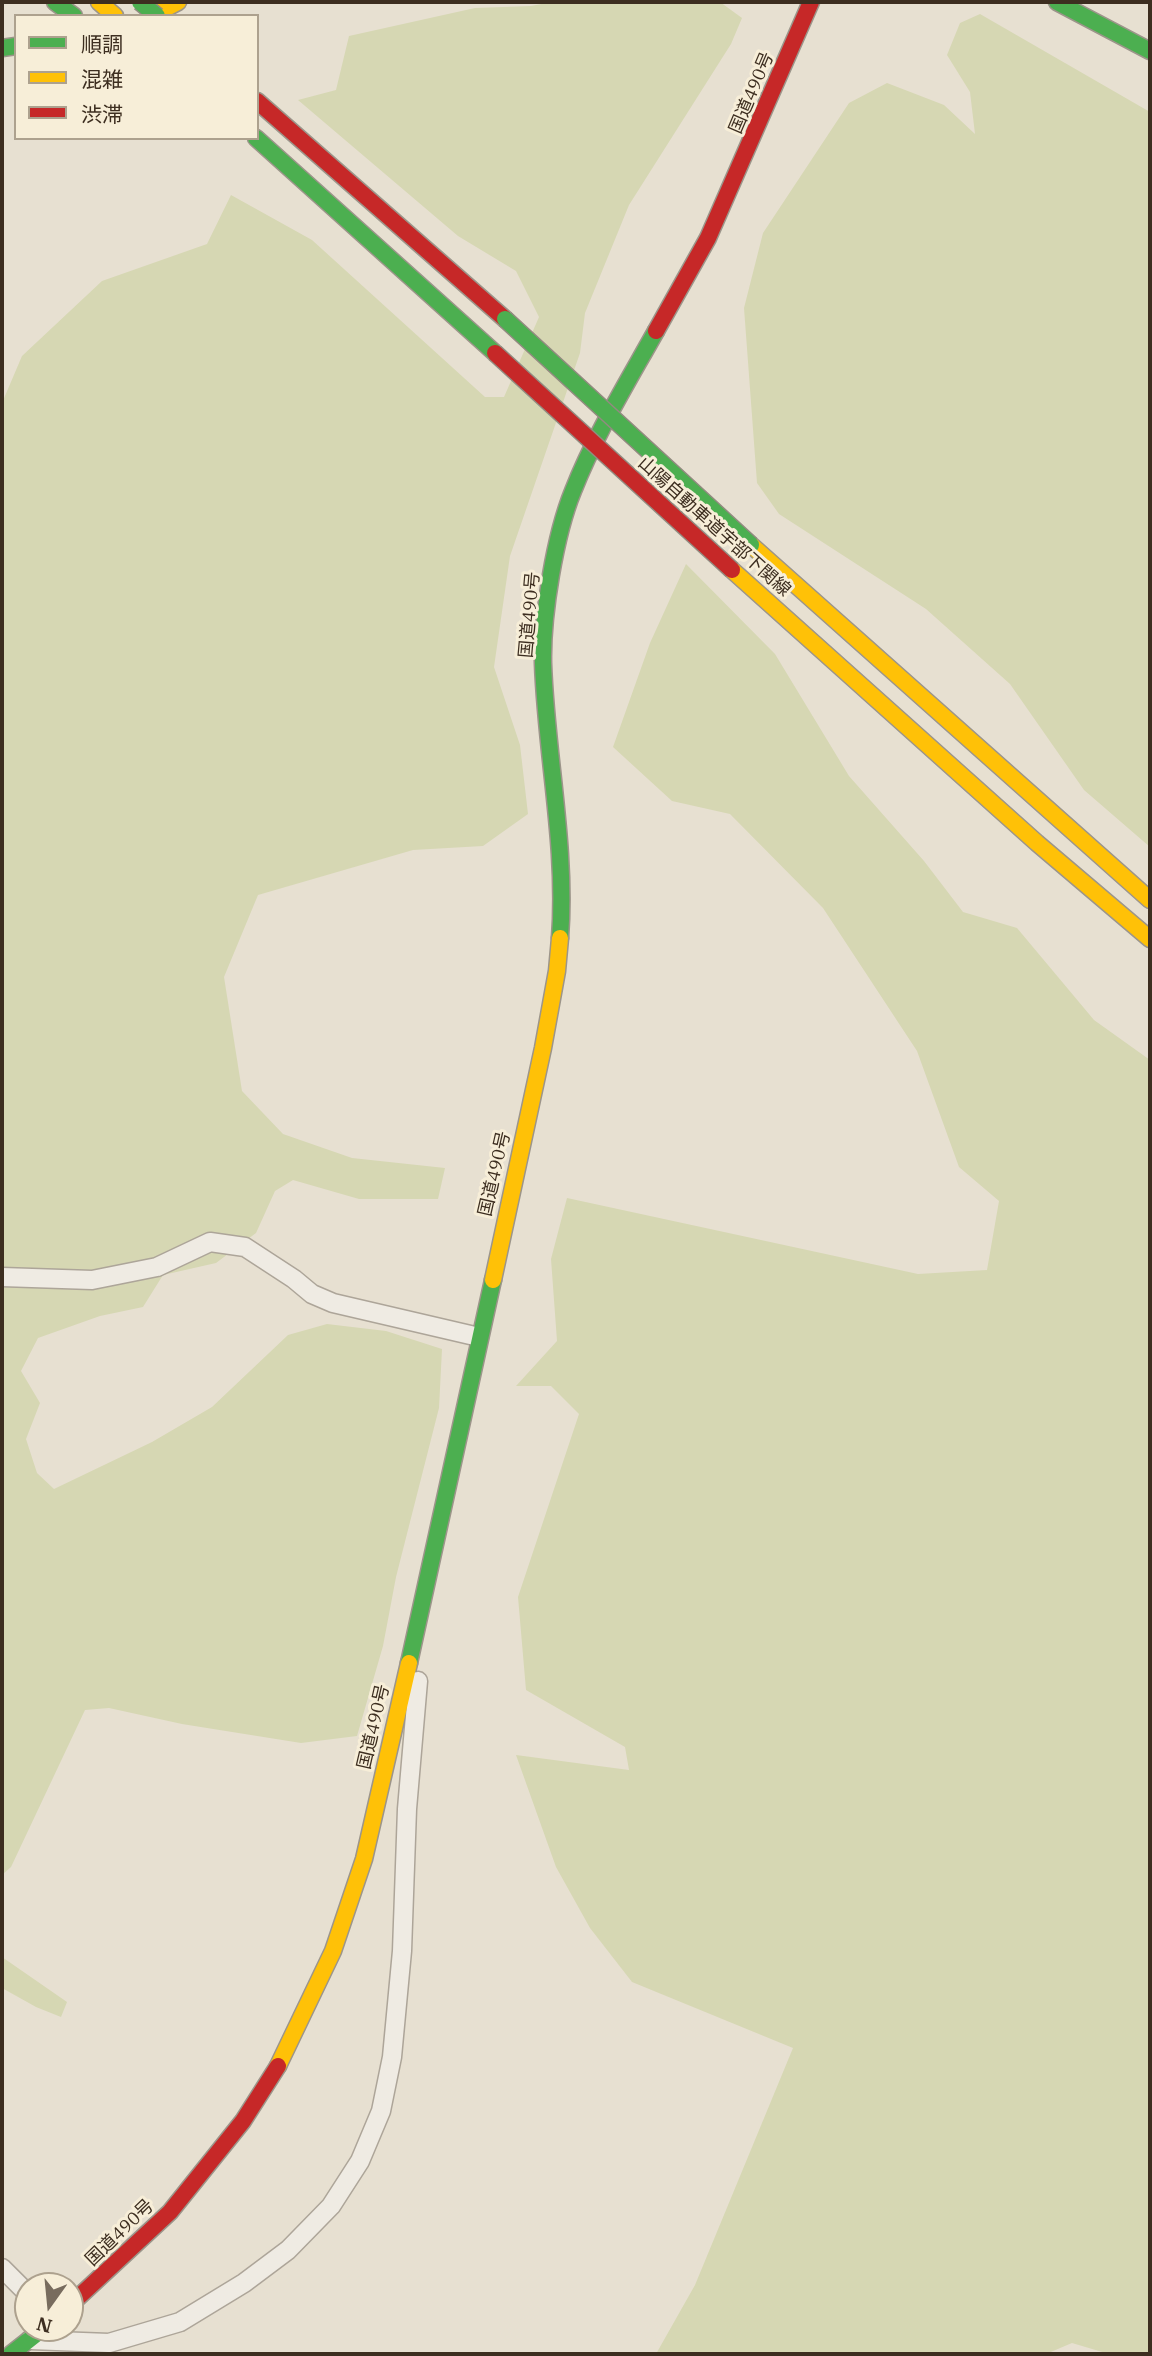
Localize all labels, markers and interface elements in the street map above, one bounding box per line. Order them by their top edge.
legend [14,14,259,140]
text: 順調 [81,30,123,58]
street label: 国道490号 [725,49,779,137]
text: 混雑 [81,65,123,93]
text: 渋滞 [81,100,123,128]
street label: 山陽自動車道宇部下関線 [633,453,795,601]
street label: 国道490号 [515,571,545,659]
street label: 国道490号 [475,1129,515,1219]
street label: 国道490号 [354,1682,394,1772]
street label: 国道490号 [81,2195,159,2271]
north arrow [14,2272,84,2342]
text: N [34,2312,54,2339]

